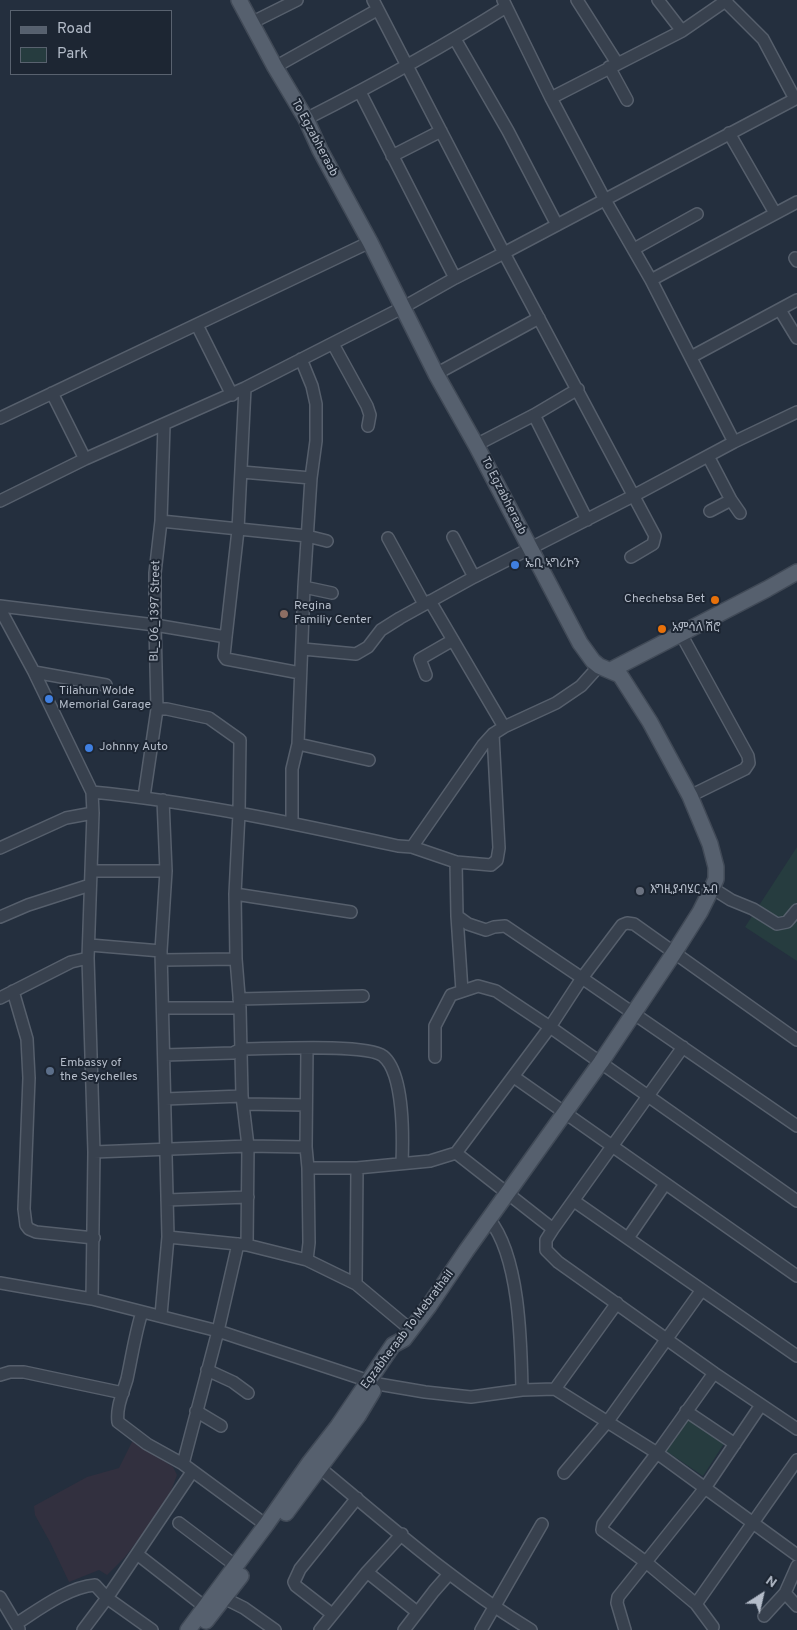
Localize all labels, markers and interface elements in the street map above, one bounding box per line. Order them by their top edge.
legend [10,10,172,75]
text: Road [57,20,92,39]
text: Park [57,45,88,64]
street label: To Egzabheraab [288,97,340,179]
street label: To Egzabheraab [477,455,529,537]
place label: ኤቢ ኣግሪኮን [525,558,580,572]
marker: ኤቢ ኣግሪኮን [509,559,521,571]
street label: BL_06_1397 Street [148,560,164,662]
place label: Chechebsa Bet [624,593,705,607]
marker: Chechebsa Bet [709,594,721,606]
place label: Regina Familiy Center [294,600,371,628]
marker: Regina Familiy Center [278,608,290,620]
place label: አምሳለ ሽሮ [672,622,720,636]
marker: አምሳለ ሽሮ [656,623,668,635]
place label: Tilahun Wolde Memorial Garage [59,685,151,713]
marker: Tilahun Wolde Memorial Garage [43,693,55,705]
place label: Johnny Auto [99,741,168,755]
marker: Johnny Auto [83,742,95,754]
place label: እግዚያብሄር አብ [650,884,718,898]
marker: እግዚያብሄር አብ [634,885,646,897]
place label: Embassy of the Seychelles [60,1057,138,1085]
marker: Embassy of the Seychelles [44,1065,56,1077]
street label: Egzabheraab To Mebrathail [359,1268,457,1392]
north arrow [737,1570,787,1620]
text: N [762,1572,780,1592]

